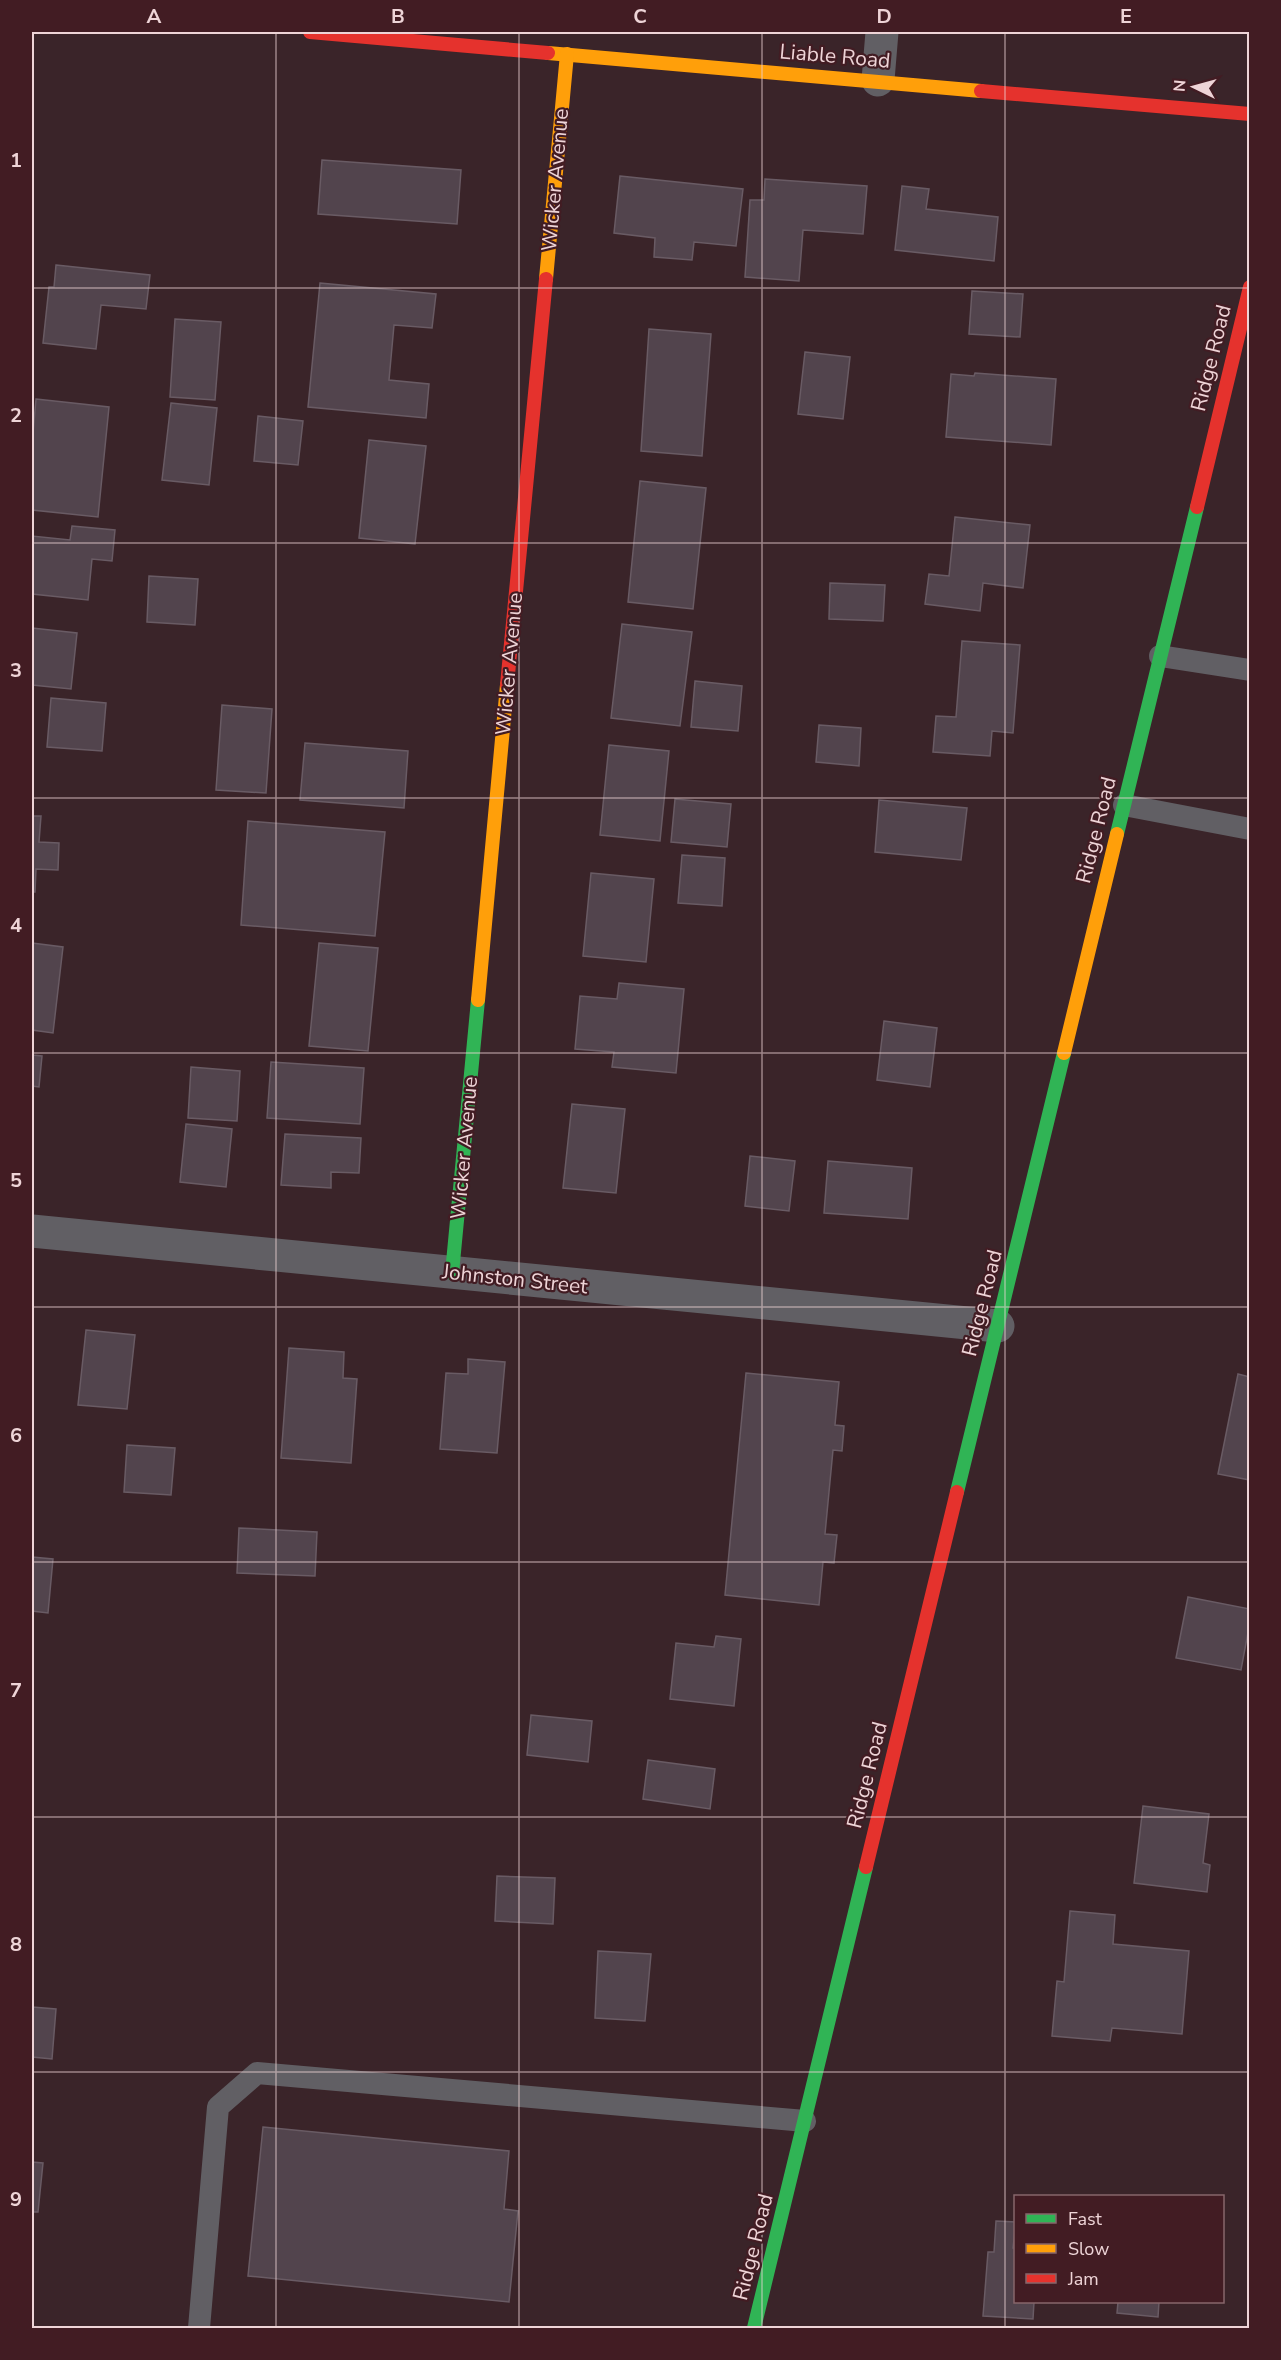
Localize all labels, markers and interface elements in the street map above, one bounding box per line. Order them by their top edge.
text: A [147,3,162,30]
text: B [391,3,405,30]
text: C [633,3,647,30]
text: D [876,3,892,30]
text: E [1120,3,1132,30]
street label: Liable Road [778,37,892,75]
north arrow [1164,57,1224,117]
text: N [1169,79,1192,93]
street label: Wicker Avenue [535,107,575,253]
text: 1 [10,147,22,174]
street label: Ridge Road [1184,302,1238,414]
text: 2 [10,402,22,429]
street label: Wicker Avenue [489,591,529,737]
text: 3 [10,657,22,684]
street label: Ridge Road [1069,774,1123,886]
text: 4 [10,912,22,939]
street label: Wicker Avenue [444,1075,484,1221]
text: 5 [10,1167,22,1194]
street label: Ridge Road [955,1247,1009,1359]
street label: Johnston Street [440,1257,590,1301]
text: 6 [10,1422,22,1449]
text: 7 [10,1677,22,1704]
street label: Ridge Road [840,1719,894,1831]
text: 8 [10,1931,22,1958]
text: 9 [10,2186,22,2213]
street label: Ridge Road [726,2191,780,2303]
legend [1014,2195,1224,2303]
text: Fast [1068,2207,1103,2231]
text: Slow [1068,2237,1109,2261]
text: Jam [1067,2267,1099,2291]

